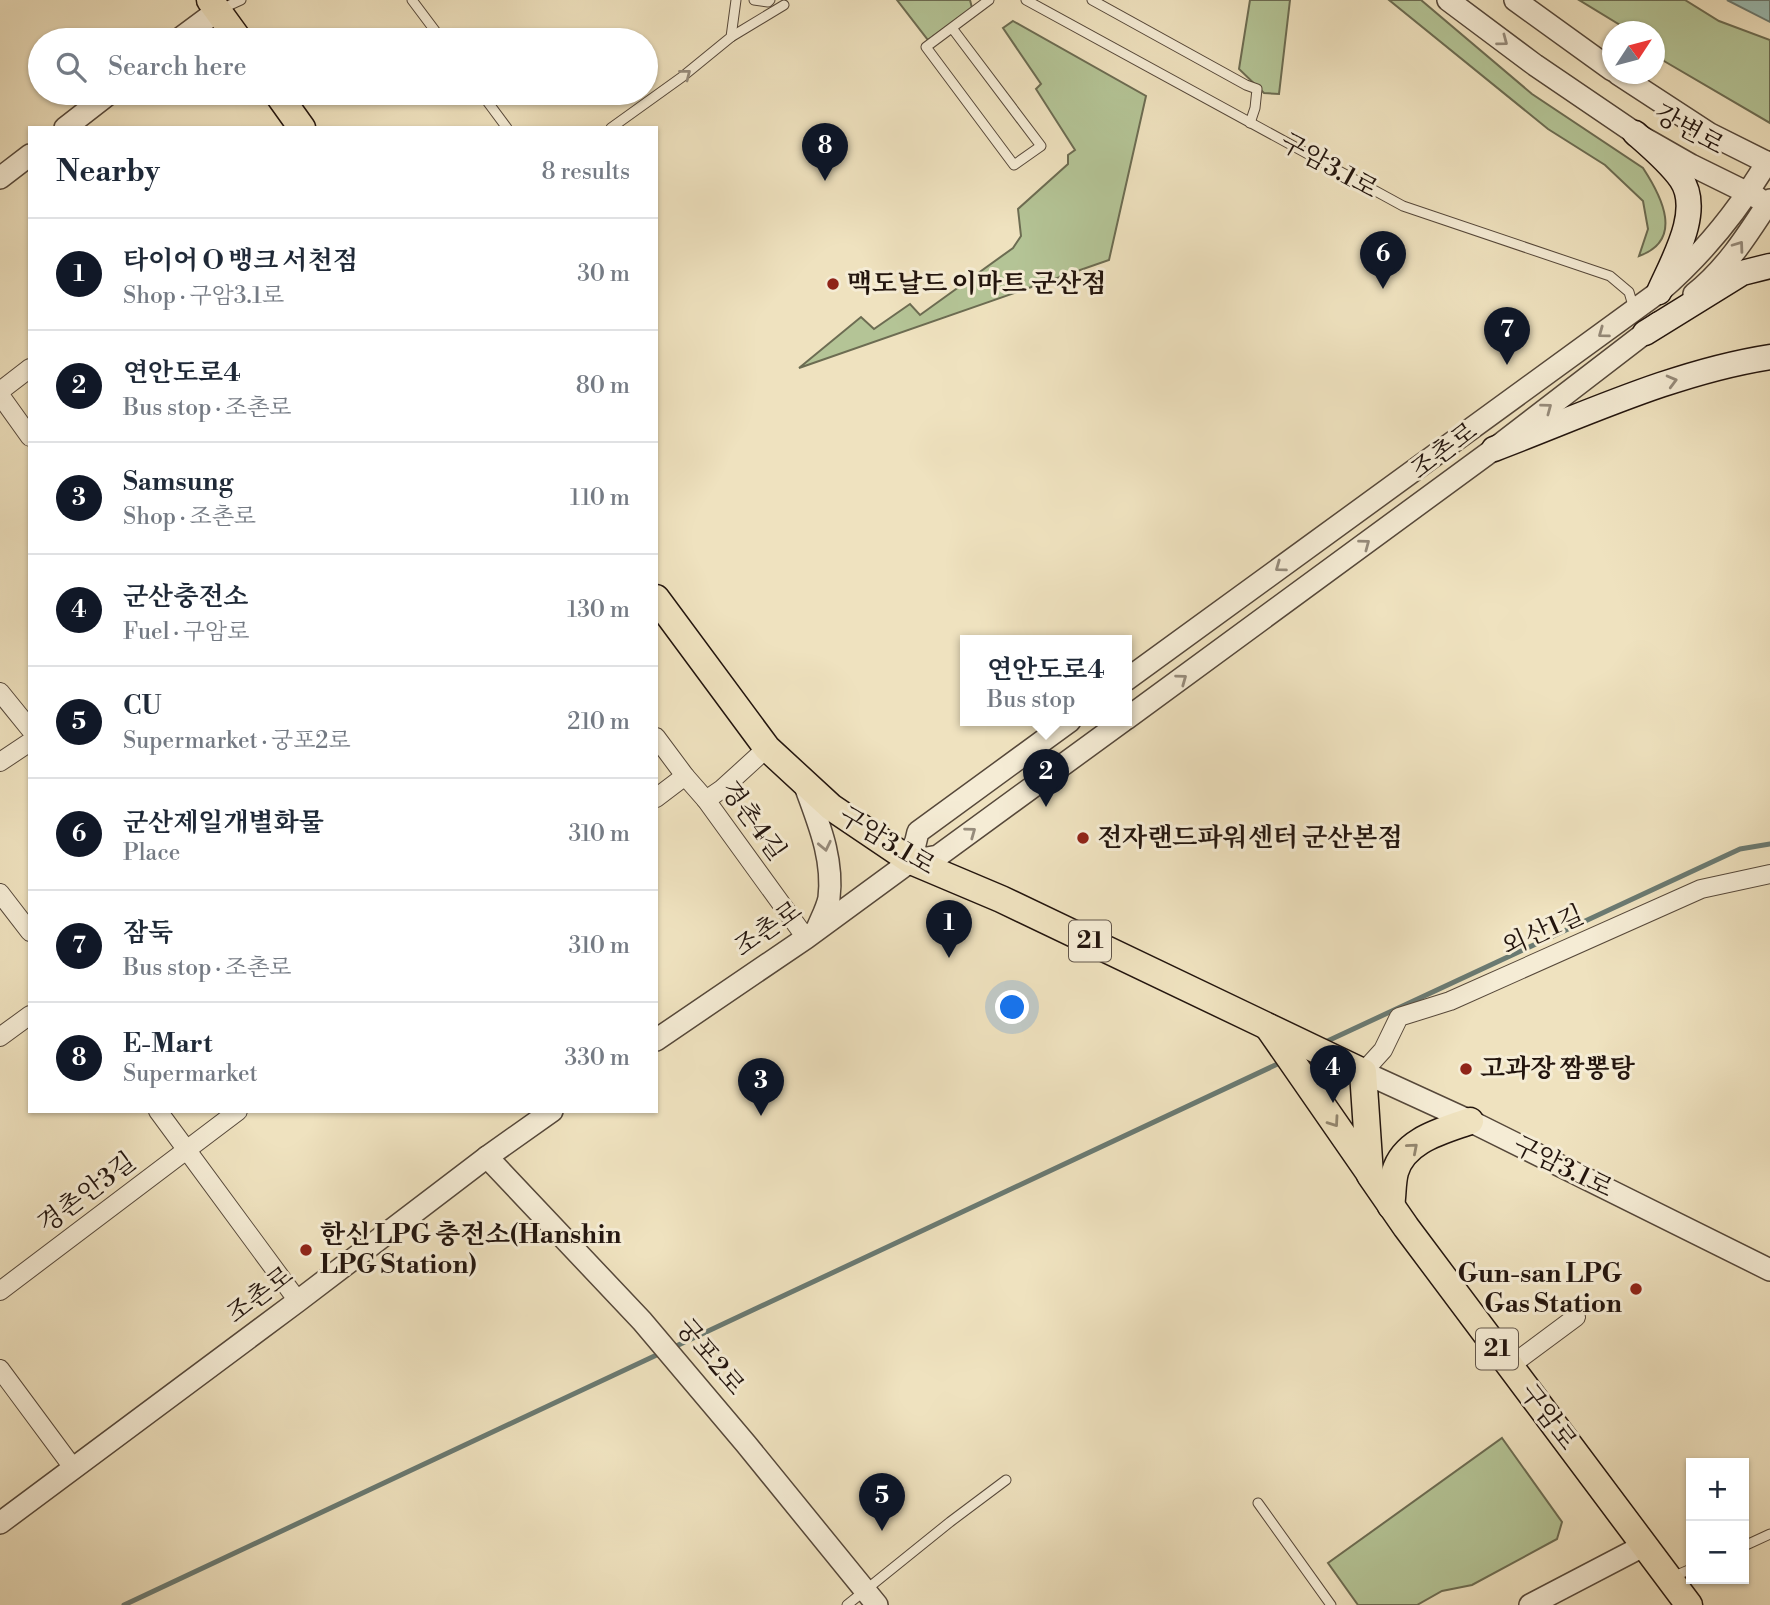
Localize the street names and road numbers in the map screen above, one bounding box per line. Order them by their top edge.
street label: 강변로 [1648,98,1730,162]
street label: 구암3.1로 [1274,126,1384,206]
street label: 조촌로 [1404,416,1484,486]
street label: 경촌4길 [713,775,793,867]
street label: 구암3.1로 [833,800,941,882]
street label: 조촌로 [728,894,808,964]
street label: 외산1길 [1497,899,1589,963]
road number: 21 [1069,920,1111,961]
street label: 구암3.1로 [1508,1129,1618,1205]
street label: 경촌안3길 [32,1146,142,1240]
street label: 조촌로 [220,1260,300,1330]
street label: 궁포2로 [669,1312,751,1402]
road number: 21 [1476,1329,1518,1370]
street label: 구암로 [1513,1377,1583,1457]

